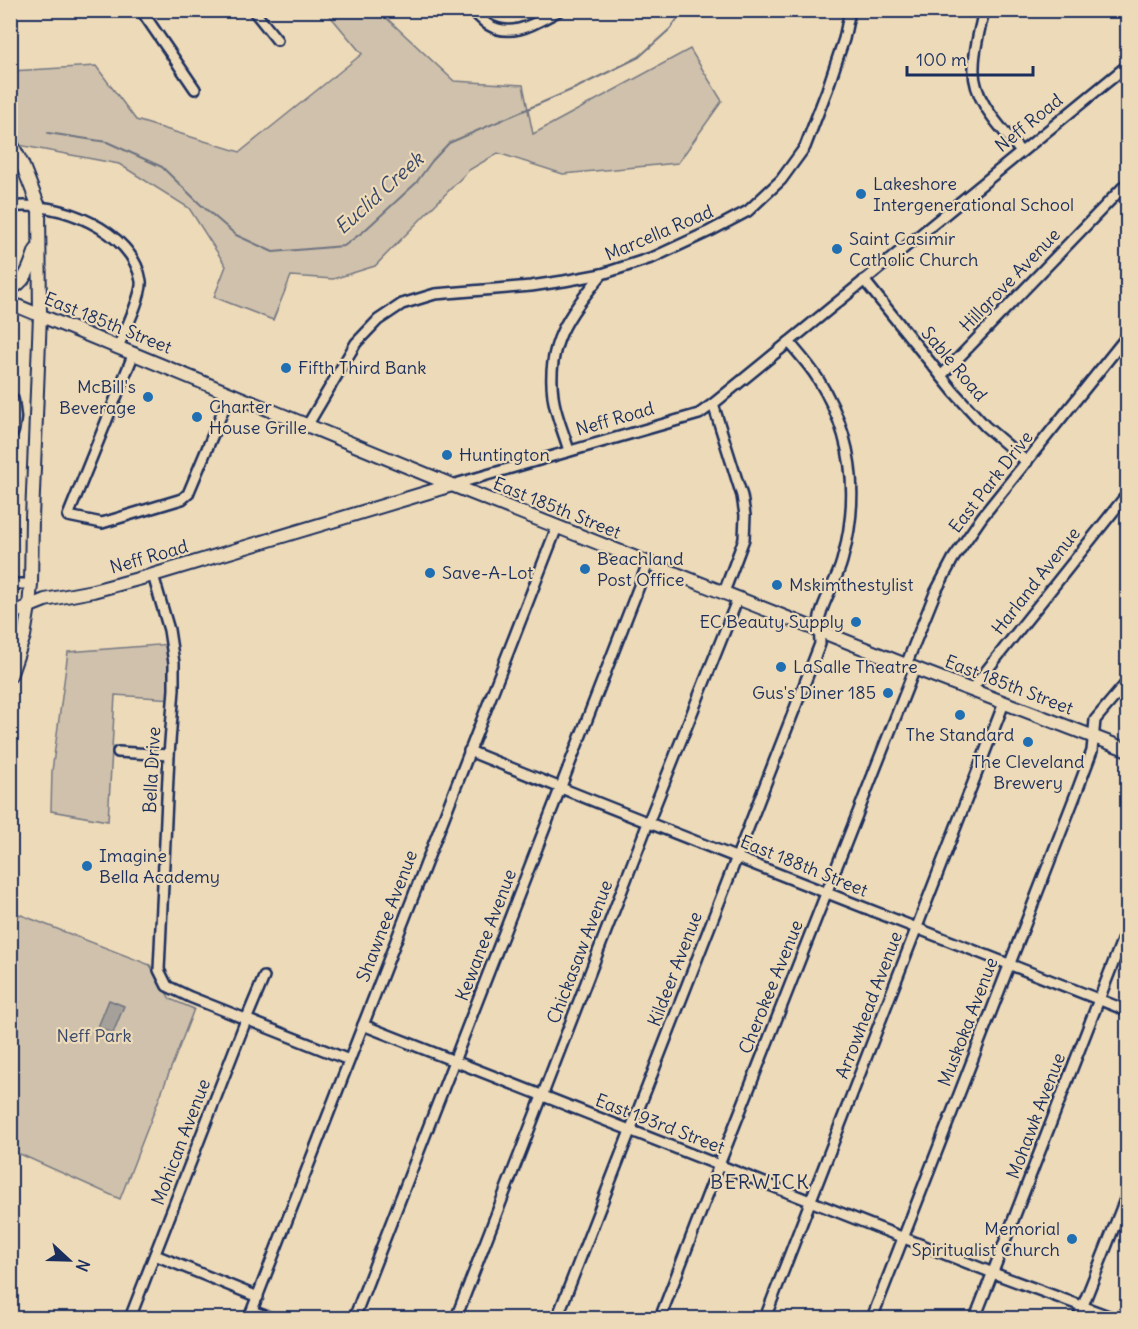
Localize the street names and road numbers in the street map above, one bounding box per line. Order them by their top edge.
street label: Neff Road [990,88,1067,157]
street label: Marcella Road [601,199,717,266]
street label: Hillgrove Avenue [954,223,1065,336]
street label: East 185th Street [41,286,175,359]
street label: Sable Road [917,322,993,406]
street label: Neff Road [573,396,657,441]
street label: East Park Drive [944,426,1038,537]
street label: East 185th Street [490,471,624,544]
street label: Harland Avenue [986,522,1085,639]
street label: Neff Road [107,534,191,579]
street label: East 185th Street [942,649,1077,720]
street label: Bella Drive [138,726,165,814]
street label: East 188th Street [737,829,871,902]
street label: Shawnee Avenue [351,847,422,985]
street label: Kewanee Avenue [450,866,521,1004]
street label: Chickasaw Avenue [542,877,618,1027]
street label: Kildeer Avenue [642,908,707,1029]
street label: Cherokee Avenue [733,917,808,1057]
street label: Arrowhead Avenue [830,928,907,1082]
street label: Muskoka Avenue [932,954,1003,1090]
street label: Mohawk Avenue [1001,1050,1070,1182]
street label: Mohican Avenue [146,1075,215,1208]
street label: East 193rd Street [592,1088,728,1159]

